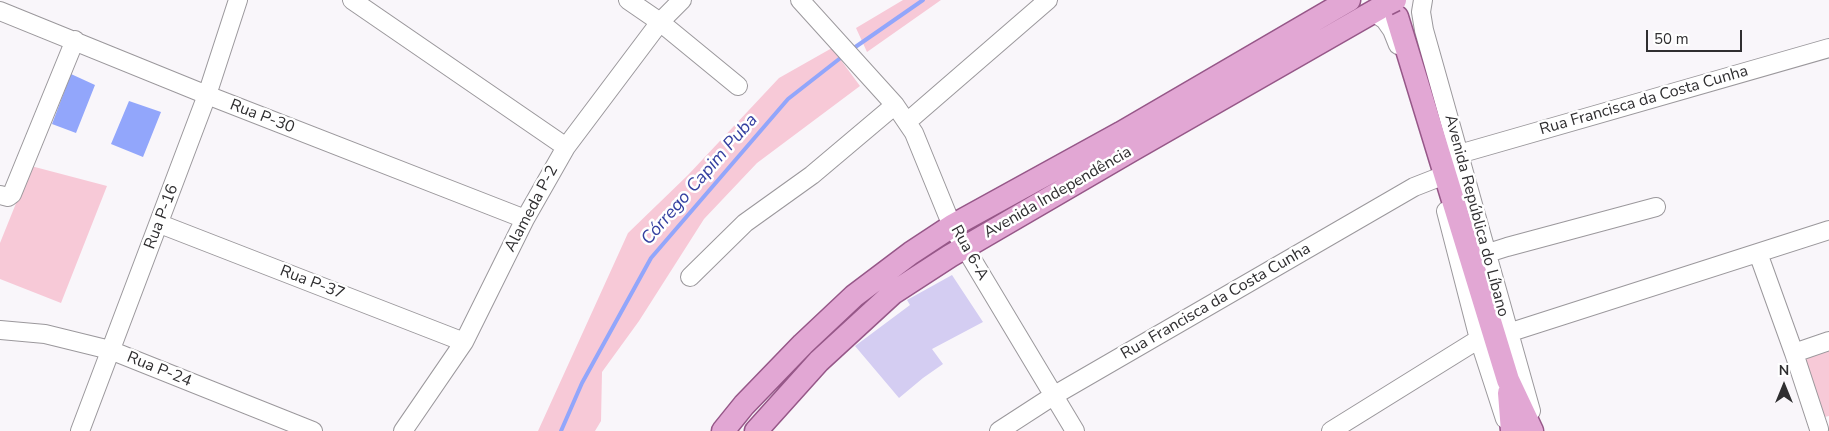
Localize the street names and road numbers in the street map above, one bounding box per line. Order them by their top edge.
street label: Rua Francisca da Costa Cunha [1538,62,1750,140]
street label: Rua P-30 [227,96,297,138]
street label: Avenida República do Líbano [1440,113,1512,319]
street label: Avenida Independência [981,143,1135,243]
street label: Alameda P-2 [501,163,563,255]
street label: Rua P-16 [141,182,183,252]
street label: Rua 6-A [946,222,992,284]
street label: Rua Francisca da Costa Cunha [1118,240,1314,364]
street label: Rua P-37 [277,262,347,304]
street label: Rua P-24 [124,348,194,392]

